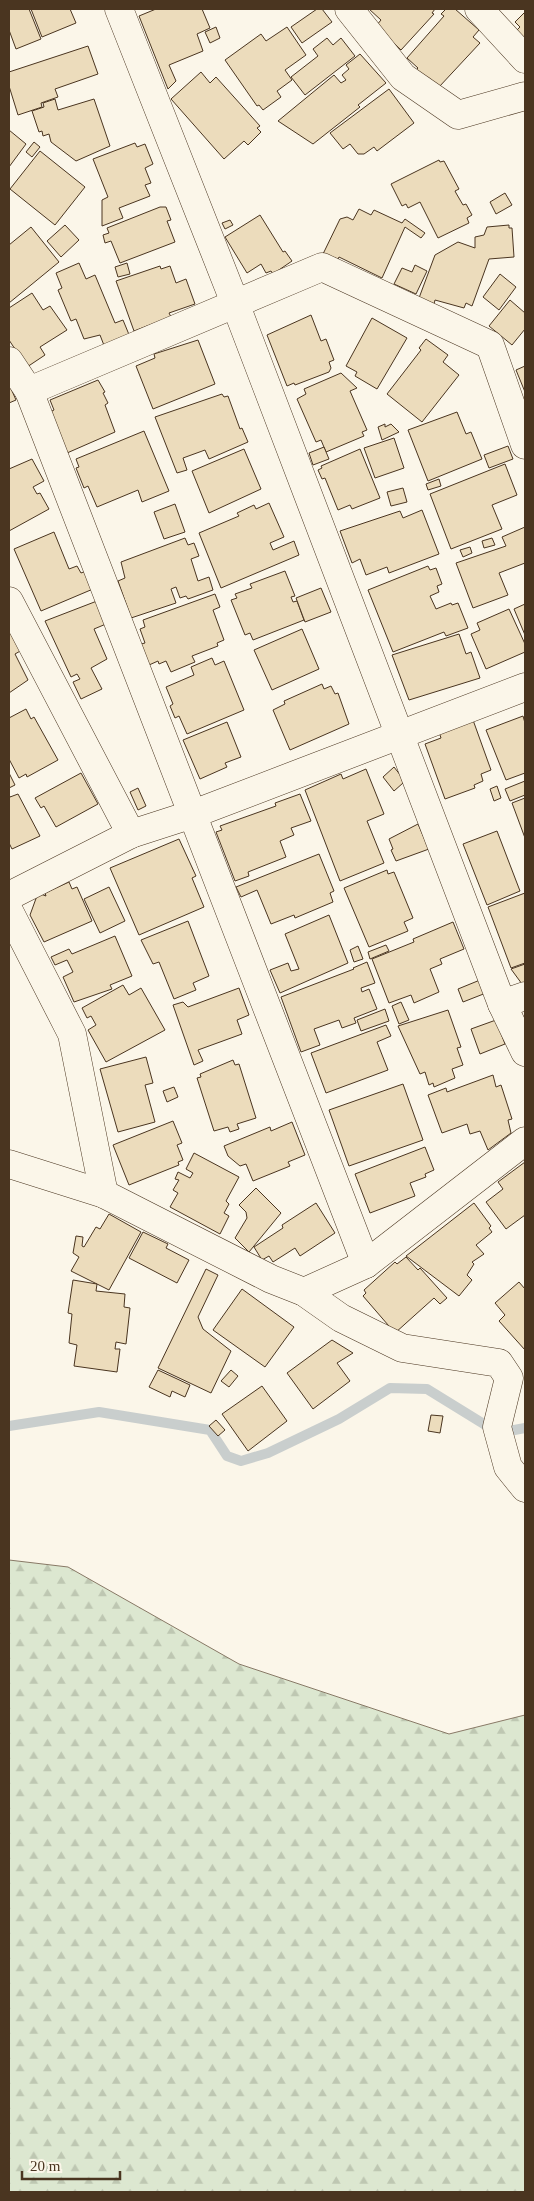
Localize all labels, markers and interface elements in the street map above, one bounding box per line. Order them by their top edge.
scale bar [22,2148,120,2180]
text: 20 m [30,2158,61,2174]

